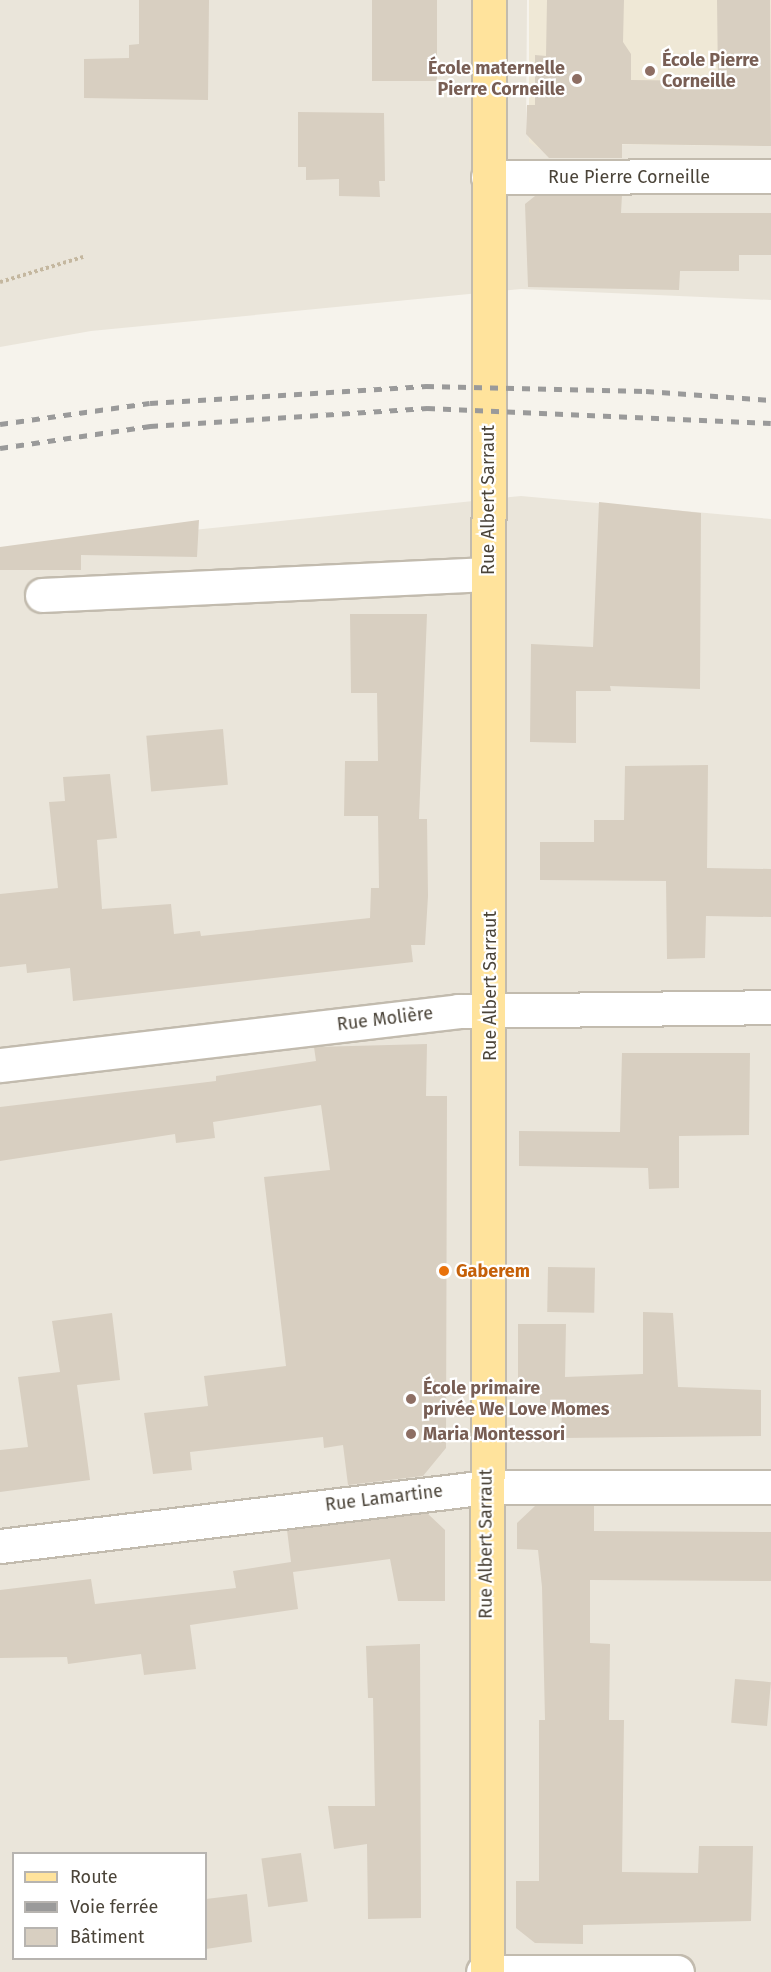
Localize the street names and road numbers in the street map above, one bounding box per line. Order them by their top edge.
street label: Rue Pierre Corneille [548,166,710,188]
street label: Rue Albert Sarraut [477,425,499,575]
street label: Rue Albert Sarraut [479,911,501,1061]
street label: Rue Molière [336,1002,434,1036]
street label: Rue Albert Sarraut [475,1469,497,1619]
street label: Rue Lamartine [324,1480,444,1516]

